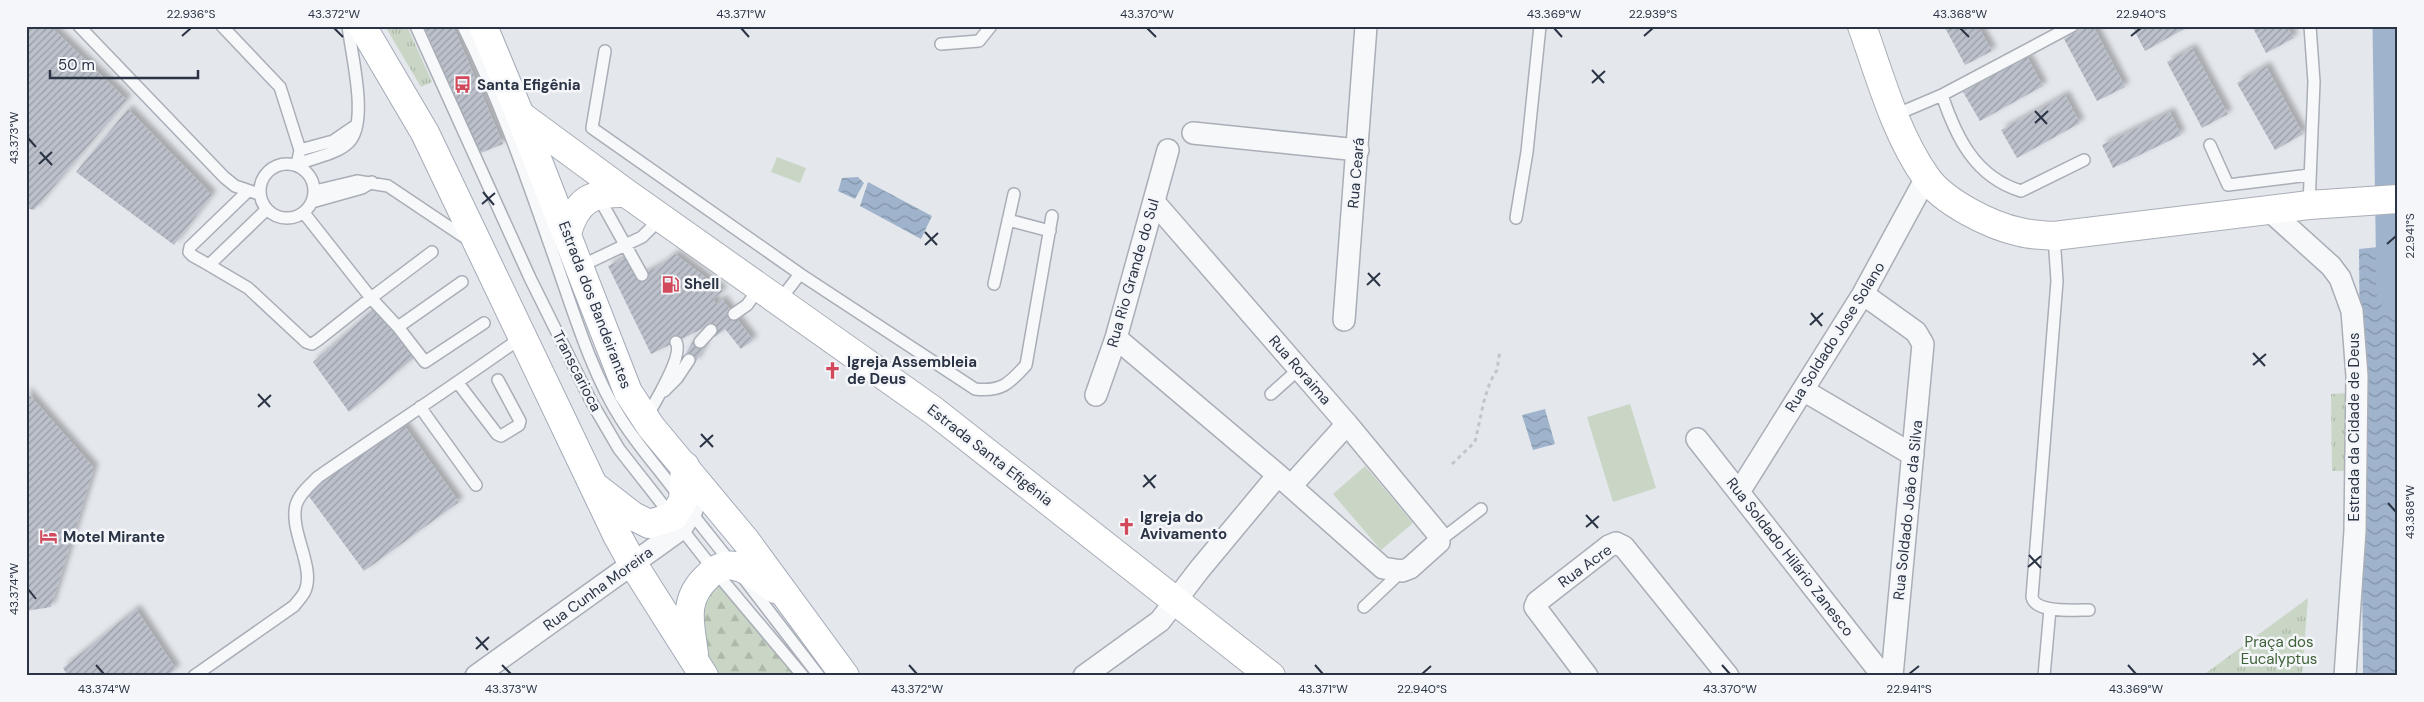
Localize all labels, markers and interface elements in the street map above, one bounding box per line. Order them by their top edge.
text: 22.936°S [167,6,215,22]
text: 43.372°W [308,6,361,22]
text: 43.371°W [716,6,766,22]
text: 43.370°W [1120,6,1174,22]
text: 43.369°W [1527,6,1582,22]
text: 22.939°S [1629,6,1677,22]
text: 43.368°W [1933,6,1988,22]
text: 22.940°S [2116,6,2166,22]
scale bar [50,48,198,80]
text: 50 m [58,55,95,75]
bus stop icon: Santa Efigênia [453,75,473,95]
place label: Santa Efigênia [477,75,581,95]
text: 43.373°W [6,111,22,164]
street label: Rua Ceará [1343,137,1369,209]
street label: Rua Rio Grande do Sul [1102,196,1164,350]
text: 22.941°S [2402,213,2418,259]
street label: Estrada dos Bandeirantes [554,218,636,392]
street label: Rua Soldado Jose Solano [1781,258,1890,416]
fuel station icon: Shell [660,274,680,294]
place label: Shell [684,274,719,294]
street label: Transcarioca [548,327,606,415]
street label: Rua Roraima [1264,331,1336,409]
street label: Estrada da Cidade de Deus [2344,332,2364,522]
place label: Igreja Assembleia de Deus [847,352,977,389]
church icon: Igreja Assembleia de Deus [823,361,843,381]
street label: Estrada Santa Efigênia [923,400,1057,510]
street label: Rua Soldado João da Silva [1889,419,1927,601]
street label: Rua Soldado Hilário Zanesco [1722,474,1858,641]
text: 43.368°W [2402,484,2418,539]
place label: Igreja do Avivamento [1140,507,1227,544]
church icon: Igreja do Avivamento [1116,516,1136,536]
hotel icon: Motel Mirante [39,527,59,547]
place label: Motel Mirante [63,527,165,547]
street label: Rua Acre [1554,540,1616,592]
street label: Rua Cunha Moreira [539,542,657,636]
text: 43.374°W [6,562,22,615]
park label: Praça dos Eucalyptus [2241,632,2317,669]
text: 43.374°W [78,681,131,697]
text: 43.373°W [485,681,538,697]
text: 43.372°W [891,681,944,697]
text: 43.371°W [1298,681,1348,697]
text: 22.940°S [1397,681,1447,697]
text: 43.370°W [1703,681,1757,697]
text: 22.941°S [1886,681,1932,697]
text: 43.369°W [2109,681,2164,697]

